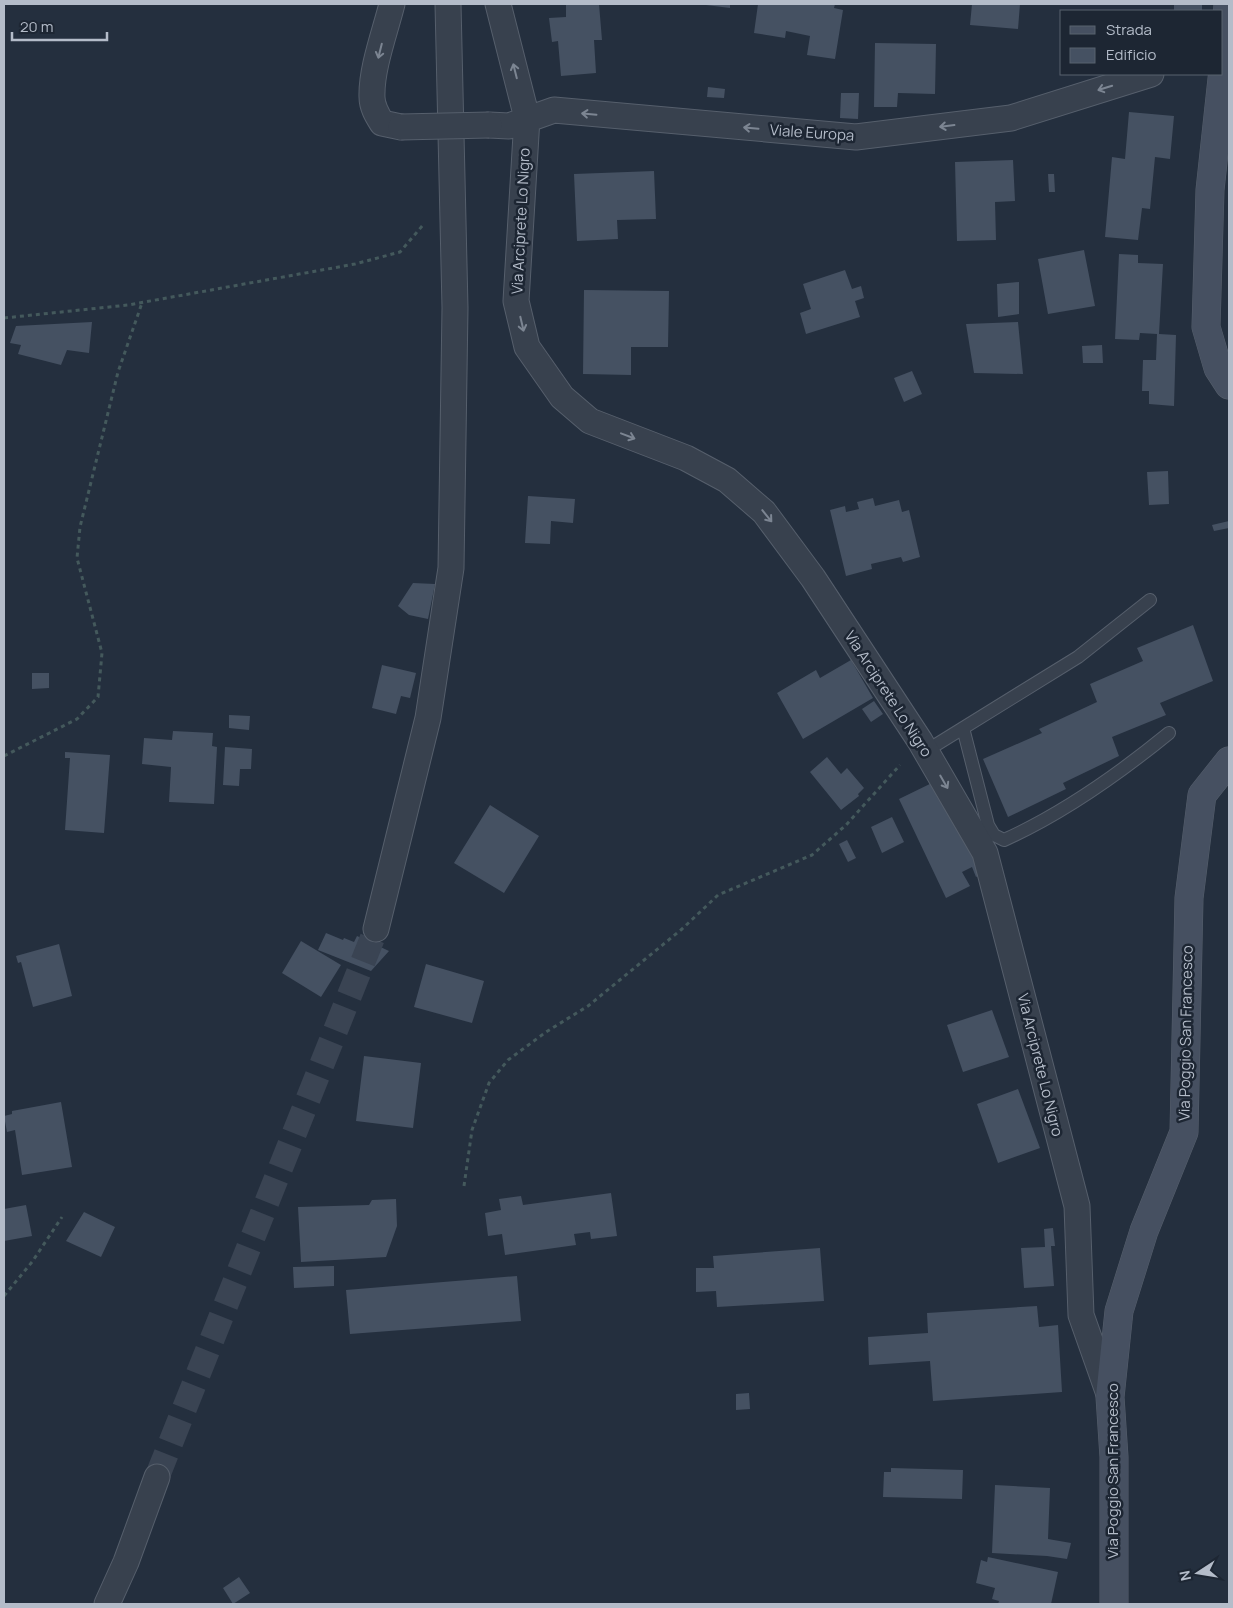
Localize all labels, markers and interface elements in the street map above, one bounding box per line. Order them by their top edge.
scale bar [12,10,108,42]
legend [1060,10,1223,75]
text: 20 m [20,16,53,37]
text: Strada [1106,19,1152,40]
one-way arrow [375,43,384,59]
text: Edificio [1106,44,1157,65]
one-way arrow [510,64,519,80]
one-way arrow [1097,84,1113,94]
one-way arrow [581,109,597,118]
street label: Viale Europa [769,119,855,146]
one-way arrow [940,121,956,131]
one-way arrow [743,123,759,133]
street label: Via Arciprete Lo Nigro [506,147,535,295]
one-way arrow [518,315,527,331]
one-way arrow [619,432,635,441]
one-way arrow [761,509,772,522]
street label: Via Arciprete Lo Nigro [840,627,937,761]
one-way arrow [939,774,949,789]
street label: Via Poggio San Francesco [1173,945,1198,1121]
street label: Via Arciprete Lo Nigro [1013,991,1068,1139]
street label: Via Poggio San Francesco [1102,1383,1123,1559]
north arrow [1173,1548,1223,1598]
text: N [1174,1569,1195,1583]

